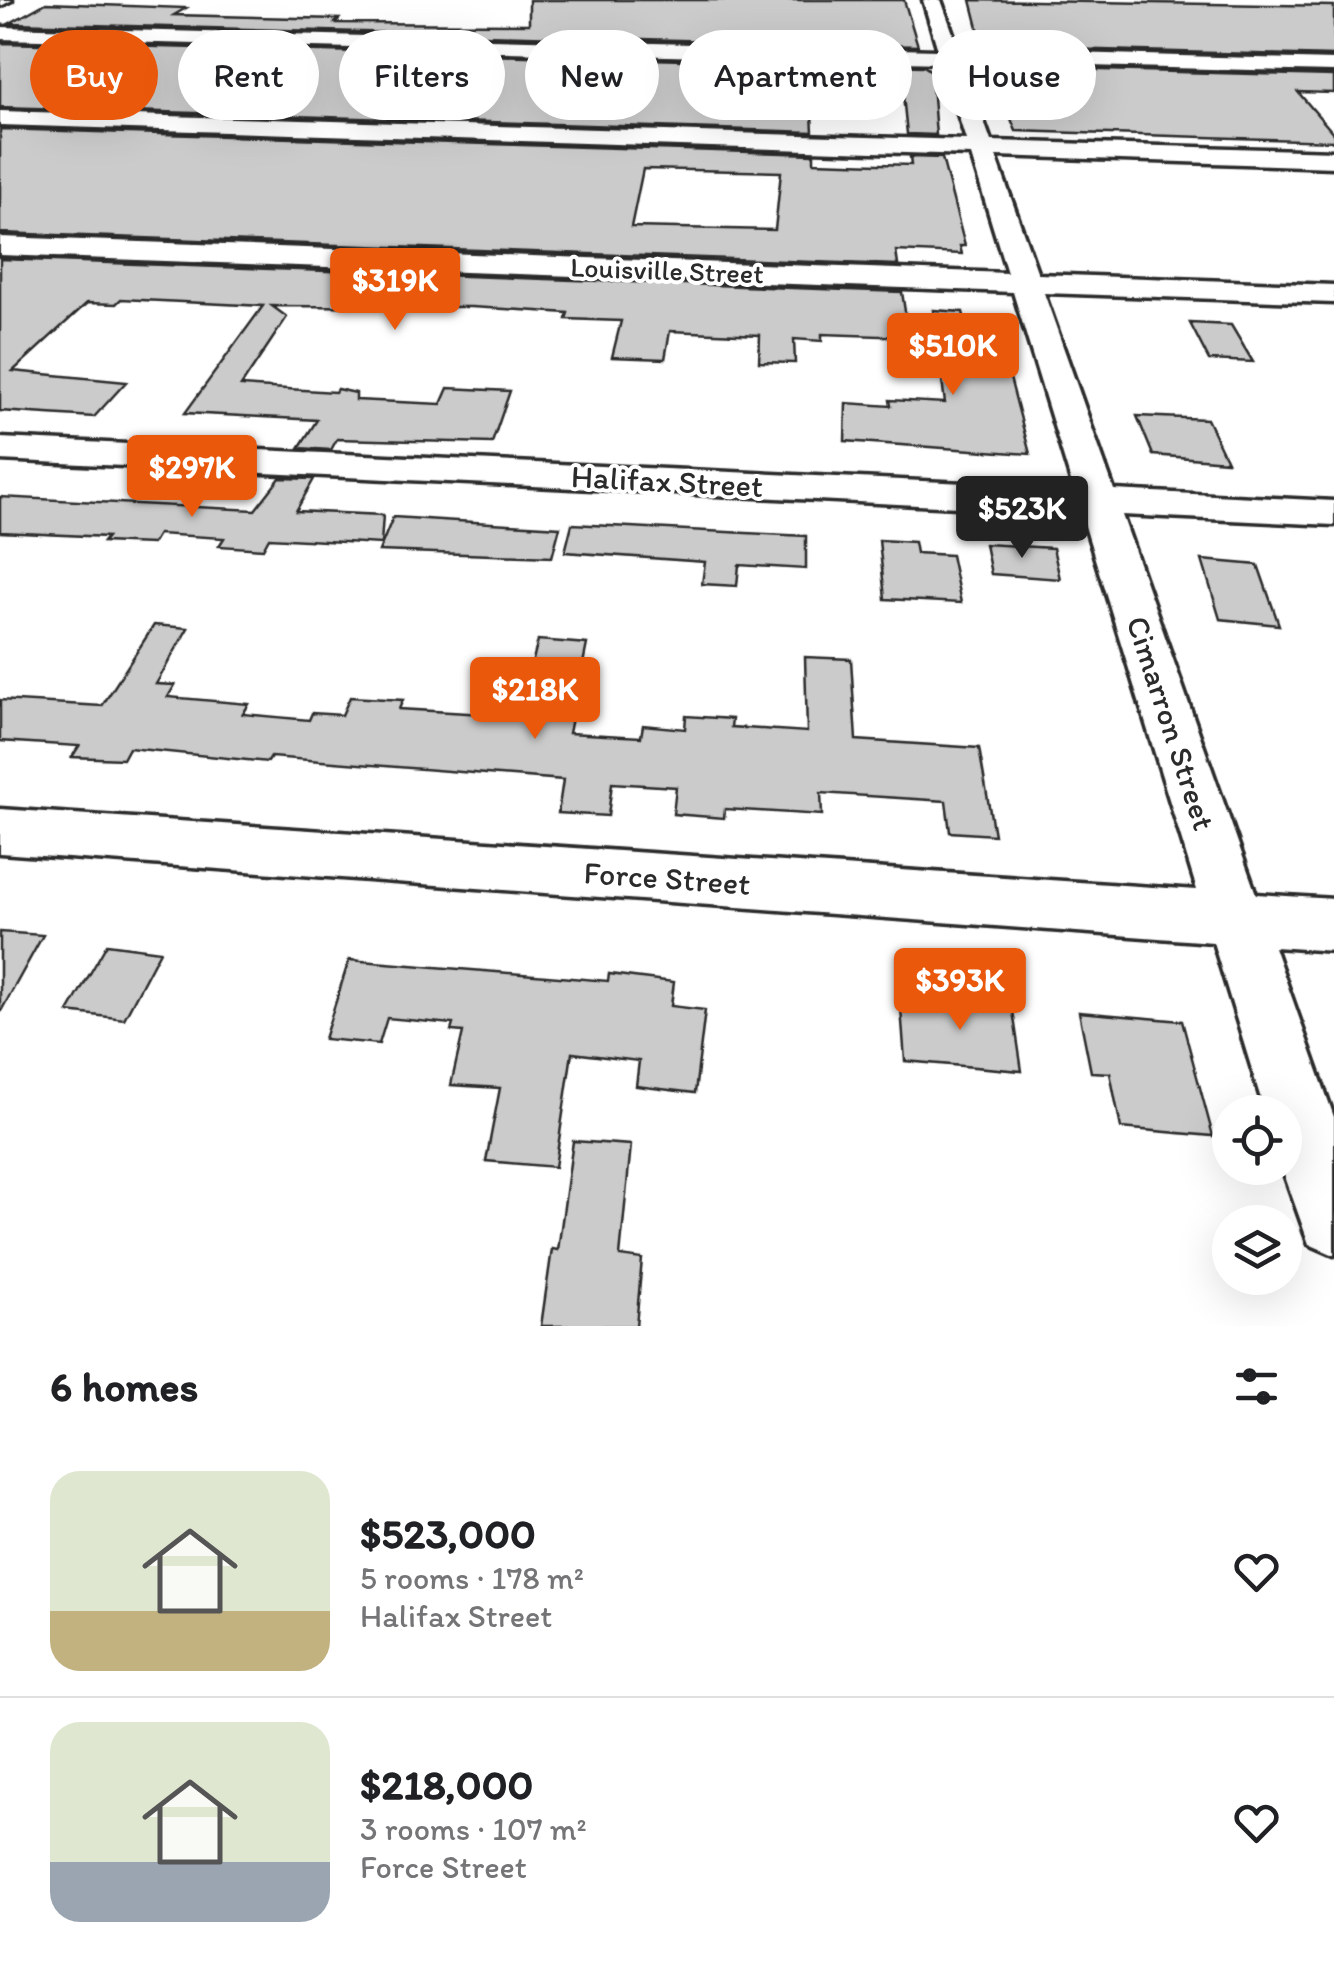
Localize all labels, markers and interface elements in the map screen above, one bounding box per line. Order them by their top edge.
chip: Buy [30,30,158,120]
chip: Rent [178,30,319,120]
chip: Filters [339,30,505,120]
chip: New [525,30,659,120]
chip: Apartment [679,30,912,120]
chip: House [932,30,1096,120]
pin: $319K [325,248,465,333]
street label: Louisville Street [570,250,764,290]
text: $319K [352,261,438,299]
pin: $510K [883,313,1023,398]
text: $510K [909,326,997,364]
pin: $297K [122,435,262,520]
text: $297K [149,448,235,486]
street label: Halifax Street [570,457,764,505]
pin: $523K [952,476,1092,561]
text: $523K [978,489,1066,527]
street label: Cimarron Street [1118,611,1224,835]
pin: $218K [465,657,605,742]
text: $218K [492,670,578,708]
street label: Force Street [582,853,752,903]
pin: $393K [890,948,1030,1033]
text: $393K [916,961,1004,999]
map controls [1212,1095,1302,1295]
button: locate [1212,1095,1302,1185]
button: layers [1212,1205,1302,1295]
icon: filters [1229,1359,1284,1414]
text: 6 homes [50,1361,198,1412]
text: $523,000 [360,1508,536,1559]
icon: home [130,1511,250,1631]
icon: heart [1229,1544,1284,1599]
text: 5 rooms · 178 m² [360,1559,584,1597]
text: Halifax Street [360,1597,552,1635]
text: $218,000 [360,1759,533,1810]
icon: home [130,1762,250,1882]
icon: heart [1229,1795,1284,1850]
text: 3 rooms · 107 m² [360,1810,587,1848]
text: Force Street [360,1848,527,1886]

